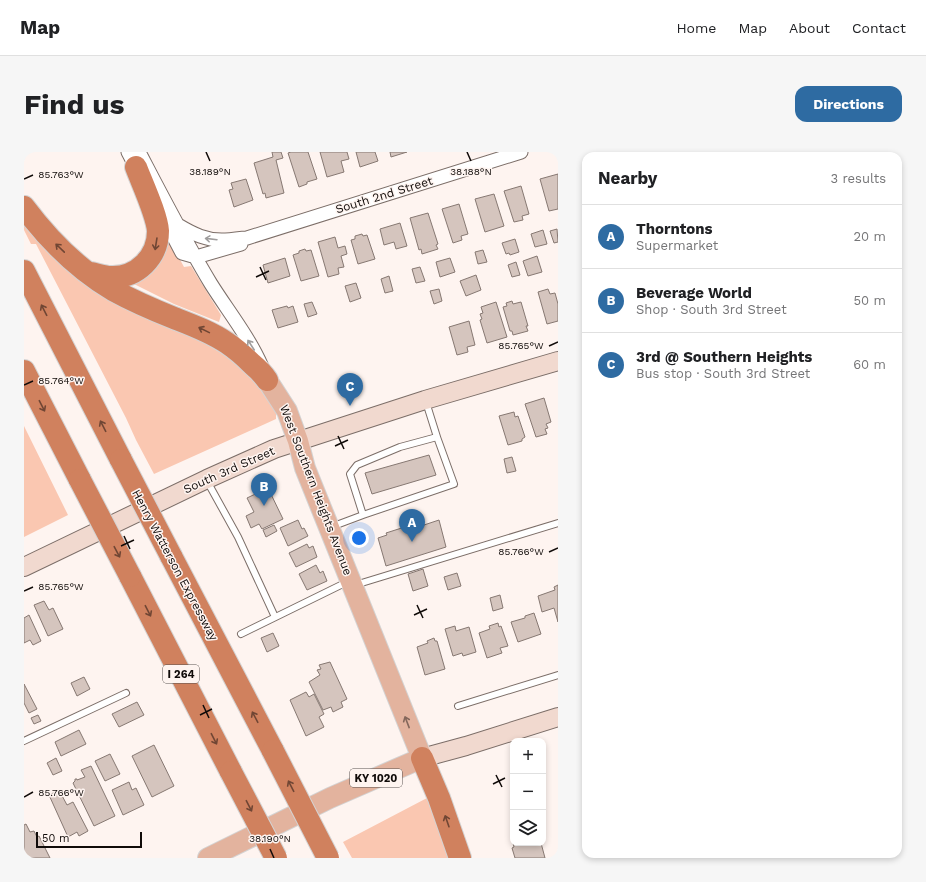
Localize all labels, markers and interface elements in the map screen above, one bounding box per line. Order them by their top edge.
text: Map [20,16,60,39]
text: Home [676,20,716,36]
text: Map [738,20,767,36]
text: About [789,20,830,36]
text: Contact [852,20,906,36]
button: Directions [795,86,902,122]
text: Find us [24,88,124,121]
text: 38.189°N [189,166,231,177]
text: 38.188°N [450,166,492,177]
text: Nearby [598,168,657,188]
text: 85.763°W [38,169,84,180]
text: 3 results [831,171,886,186]
street label: South 2nd Street [334,174,434,216]
text: Thorntons [636,220,713,238]
text: A [607,229,615,244]
text: 20 m [854,229,886,244]
one-way arrow [205,235,218,243]
one-way arrow [152,238,160,251]
text: Supermarket [636,238,718,253]
one-way arrow [55,243,65,253]
text: Beverage World [636,284,752,302]
text: B [607,293,615,308]
text: 50 m [854,293,886,308]
text: Shop · South 3rd Street [636,302,787,317]
one-way arrow [40,304,47,316]
one-way arrow [198,326,210,333]
one-way arrow [246,339,254,351]
text: 85.765°W [498,340,544,351]
text: 3rd @ Southern Heights [636,348,812,366]
text: C [607,357,615,372]
text: 60 m [853,357,886,372]
text: Bus stop · South 3rd Street [636,366,810,381]
pin: C [337,373,363,406]
text: 85.764°W [38,375,84,386]
one-way arrow [39,400,46,412]
street label: West Southern Heights Avenue [277,403,355,577]
one-way arrow [99,420,106,432]
street label: South 3rd Street [181,444,277,496]
pin: B [251,473,277,506]
street label: Henry Watterson Expressway [129,487,221,644]
pin: A [399,509,425,542]
your location [349,528,369,548]
one-way arrow [114,546,121,558]
text: 85.766°W [498,546,544,557]
text: 85.765°W [38,581,84,592]
one-way arrow [145,605,152,617]
road number: I 264 [163,665,199,683]
one-way arrow [250,711,258,723]
one-way arrow [402,716,410,728]
one-way arrow [211,732,218,744]
map controls [510,738,546,846]
button: + [510,738,546,774]
road number: KY 1020 [350,769,402,787]
button: − [510,774,546,810]
one-way arrow [287,780,294,792]
text: 85.766°W [38,787,84,798]
one-way arrow [246,800,253,812]
button: layers [510,810,546,846]
one-way arrow [443,815,451,827]
scale bar [36,830,142,849]
text: 50 m [42,832,69,845]
text: 38.190°N [249,833,291,844]

